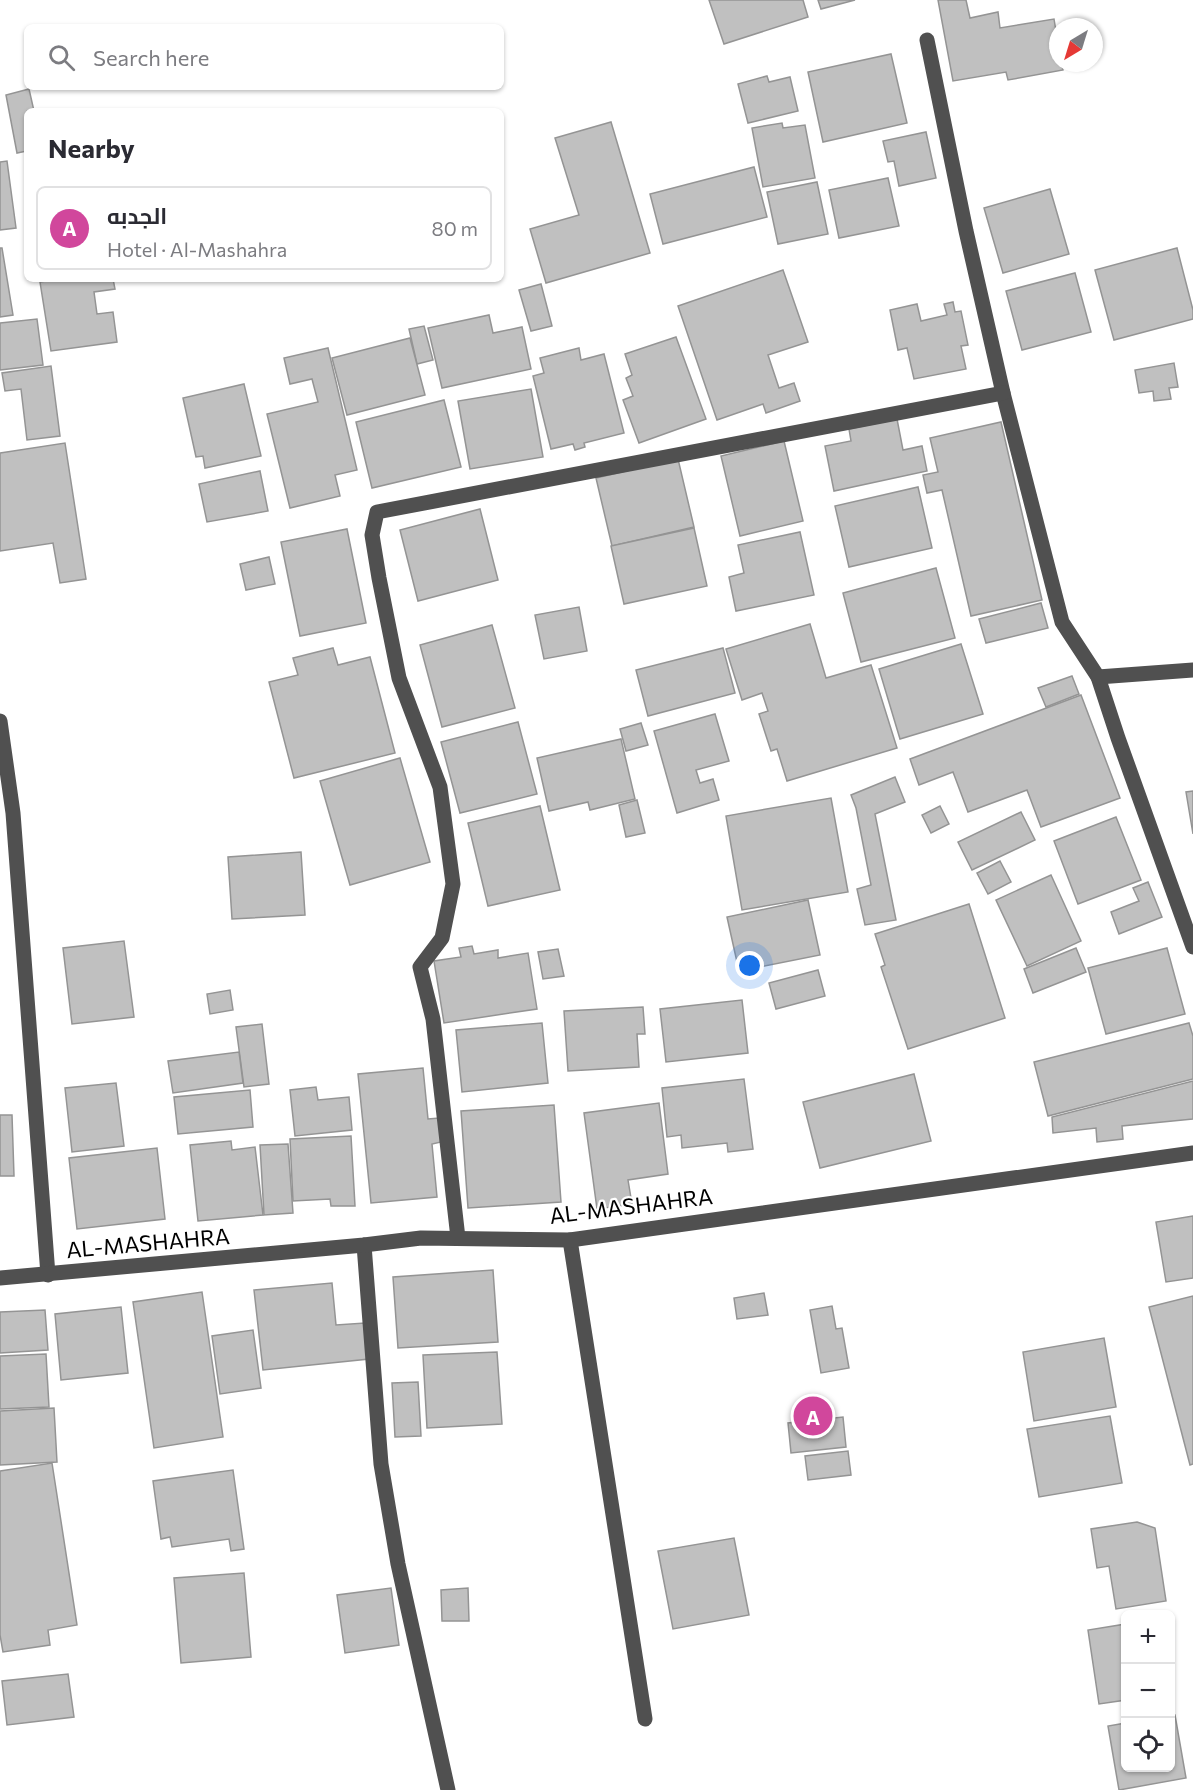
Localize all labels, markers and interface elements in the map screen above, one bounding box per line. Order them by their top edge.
north arrow [1049,18,1103,72]
search box [24,24,504,90]
icon: search [45,41,78,74]
text: Search here [93,44,209,71]
text: Nearby [48,132,135,163]
text: الجدبه [107,202,167,229]
text: A [62,216,77,240]
text: 80 m [432,216,478,240]
text: Hotel · Al-Mashahra [107,237,287,261]
your location [735,951,764,980]
street label: AL-MASHAHRA [548,1182,714,1229]
street label: AL-MASHAHRA [65,1222,231,1263]
pin: A [794,1394,832,1438]
map controls [1121,1610,1175,1772]
button: + [1121,1610,1175,1664]
button: − [1121,1664,1175,1718]
button: locate [1121,1718,1175,1772]

